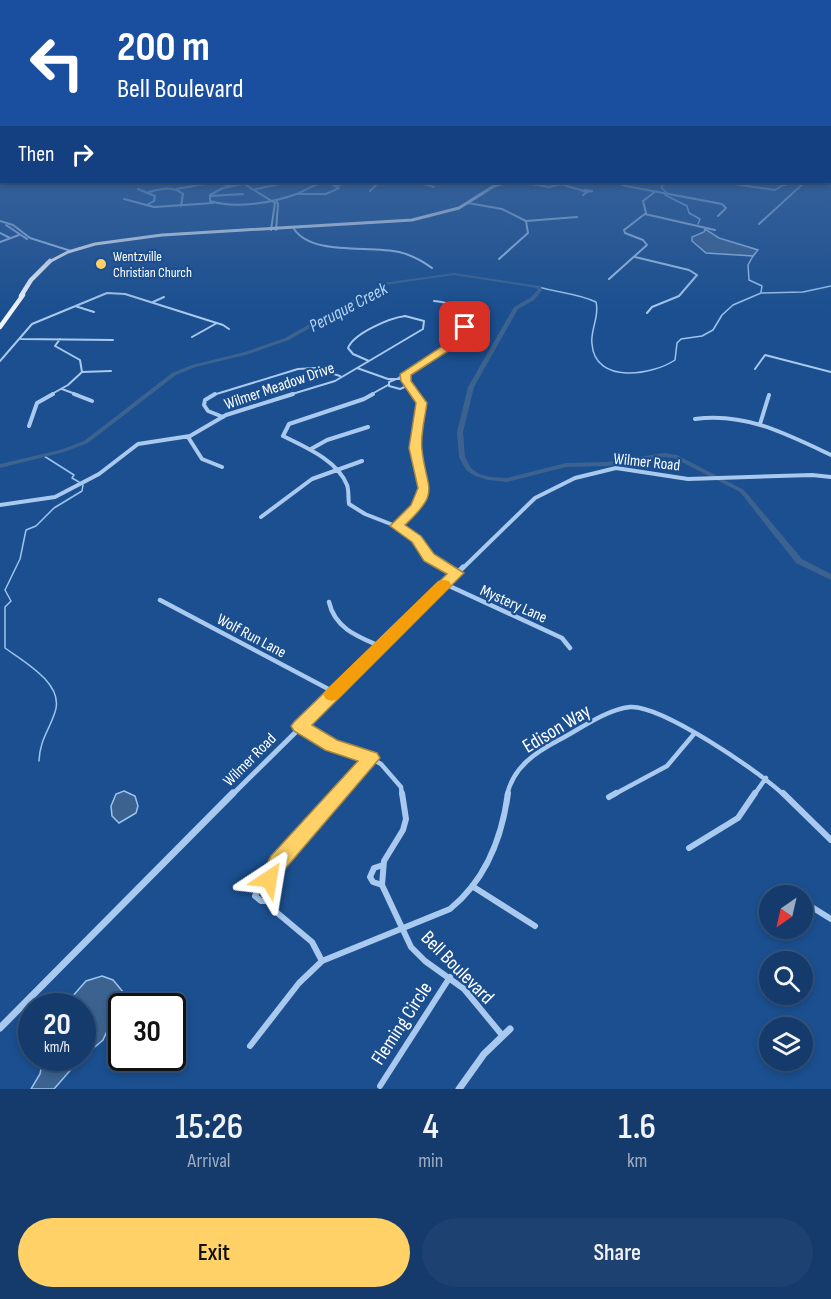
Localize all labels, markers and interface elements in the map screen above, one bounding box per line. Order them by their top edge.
text: 200 m [117,22,210,73]
icon: left [18,24,96,102]
text: Bell Boulevard [117,73,243,105]
icon: right [66,138,99,171]
text: Then [18,141,54,168]
place label: Wentzville Christian Church [113,248,192,281]
marker: Wentzville Christian Church [94,257,108,271]
water label: Peruque Creek [306,278,392,337]
pin [439,301,490,352]
icon: arrive [448,310,481,343]
street label: Wilmer Meadow Drive [222,359,337,414]
street label: Wilmer Road [613,450,681,475]
street label: Mystery Lane [477,581,550,628]
street label: Wolf Run Lane [213,610,289,662]
street label: Edison Way [518,699,595,759]
street label: Wilmer Road [220,730,280,790]
position arrow [237,847,301,911]
north arrow [759,885,813,939]
map controls [759,885,813,1071]
street label: Bell Boulevard [416,926,499,1009]
button: search [759,951,813,1005]
street label: Fleming Circle [366,977,438,1070]
speed limit sign: 30 [108,993,186,1071]
text: 20 [43,1007,71,1043]
button: layers [759,1017,813,1071]
text: km/h [44,1038,70,1057]
text: 15:26 [175,1106,243,1149]
text: 4 [423,1106,439,1149]
text: 1.6 [618,1106,656,1149]
text: Arrival [188,1149,231,1173]
text: min [418,1149,443,1173]
text: km [627,1149,647,1173]
button: Exit [18,1218,410,1287]
button: Share [422,1218,813,1287]

